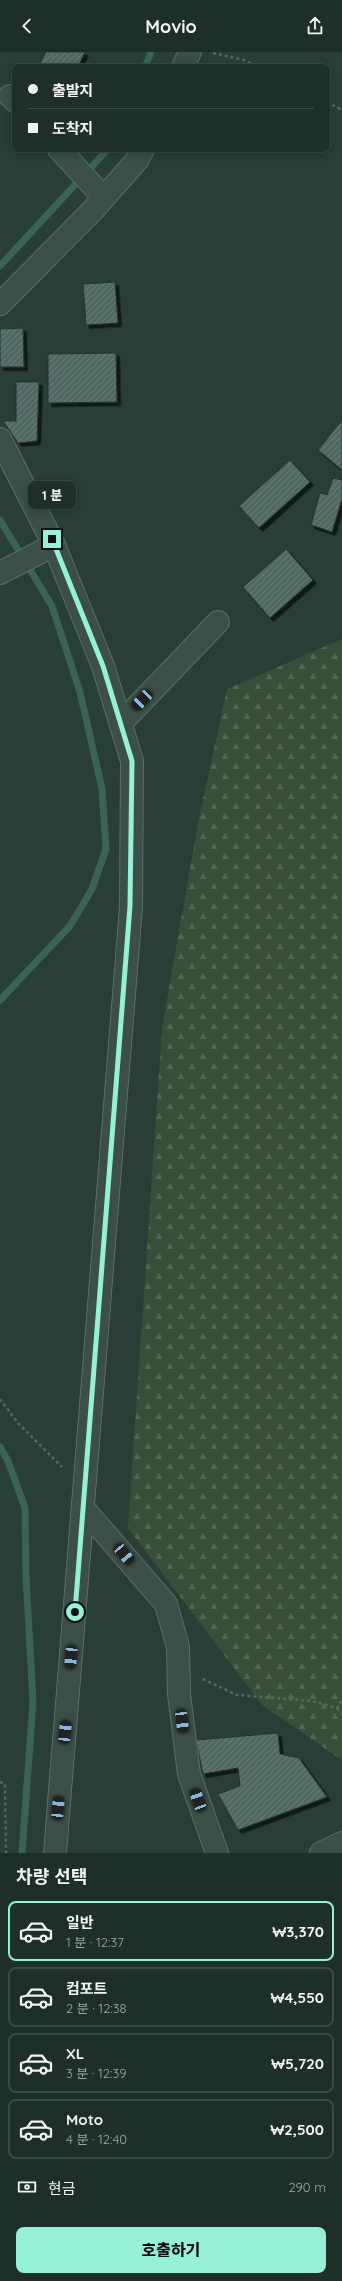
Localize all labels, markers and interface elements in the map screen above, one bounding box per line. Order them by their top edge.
icon: back [16,15,38,37]
text: Movio [145,15,197,38]
icon: share [304,15,326,37]
text: 출발지 [52,81,93,100]
text: 도착지 [52,119,93,138]
callout: 1 분 [28,481,76,509]
text: 1 분 [42,487,62,503]
route end [43,530,61,548]
car [129,687,155,713]
car [112,1541,136,1567]
route start [66,1603,84,1621]
car [64,1645,78,1669]
car [175,1708,189,1734]
car [58,1720,72,1744]
car [188,1787,208,1813]
car [51,1796,65,1820]
text: 차량 선택 [16,1865,87,1888]
icon: car [18,1913,54,1949]
text: 일반 [66,1913,94,1932]
text: ₩3,370 [272,1922,324,1941]
text: 1 분 · 12:37 [66,1934,124,1950]
icon: car [18,1979,54,2015]
text: 컴포트 [66,1979,107,1998]
text: ₩4,550 [270,1988,324,2007]
text: 2 분 · 12:38 [66,2000,127,2016]
text: XL [66,2044,84,2063]
icon: car [18,2045,54,2081]
text: ₩5,720 [271,2054,324,2073]
text: 3 분 · 12:39 [66,2065,126,2081]
text: Moto [66,2110,103,2129]
icon: car [18,2111,54,2147]
text: ₩2,500 [270,2120,324,2139]
text: 4 분 · 12:40 [66,2131,127,2147]
icon: cash [16,2176,38,2198]
text: 현금 [48,2179,76,2198]
text: 290 m [288,2179,326,2195]
button: 호출하기 [16,2227,326,2273]

